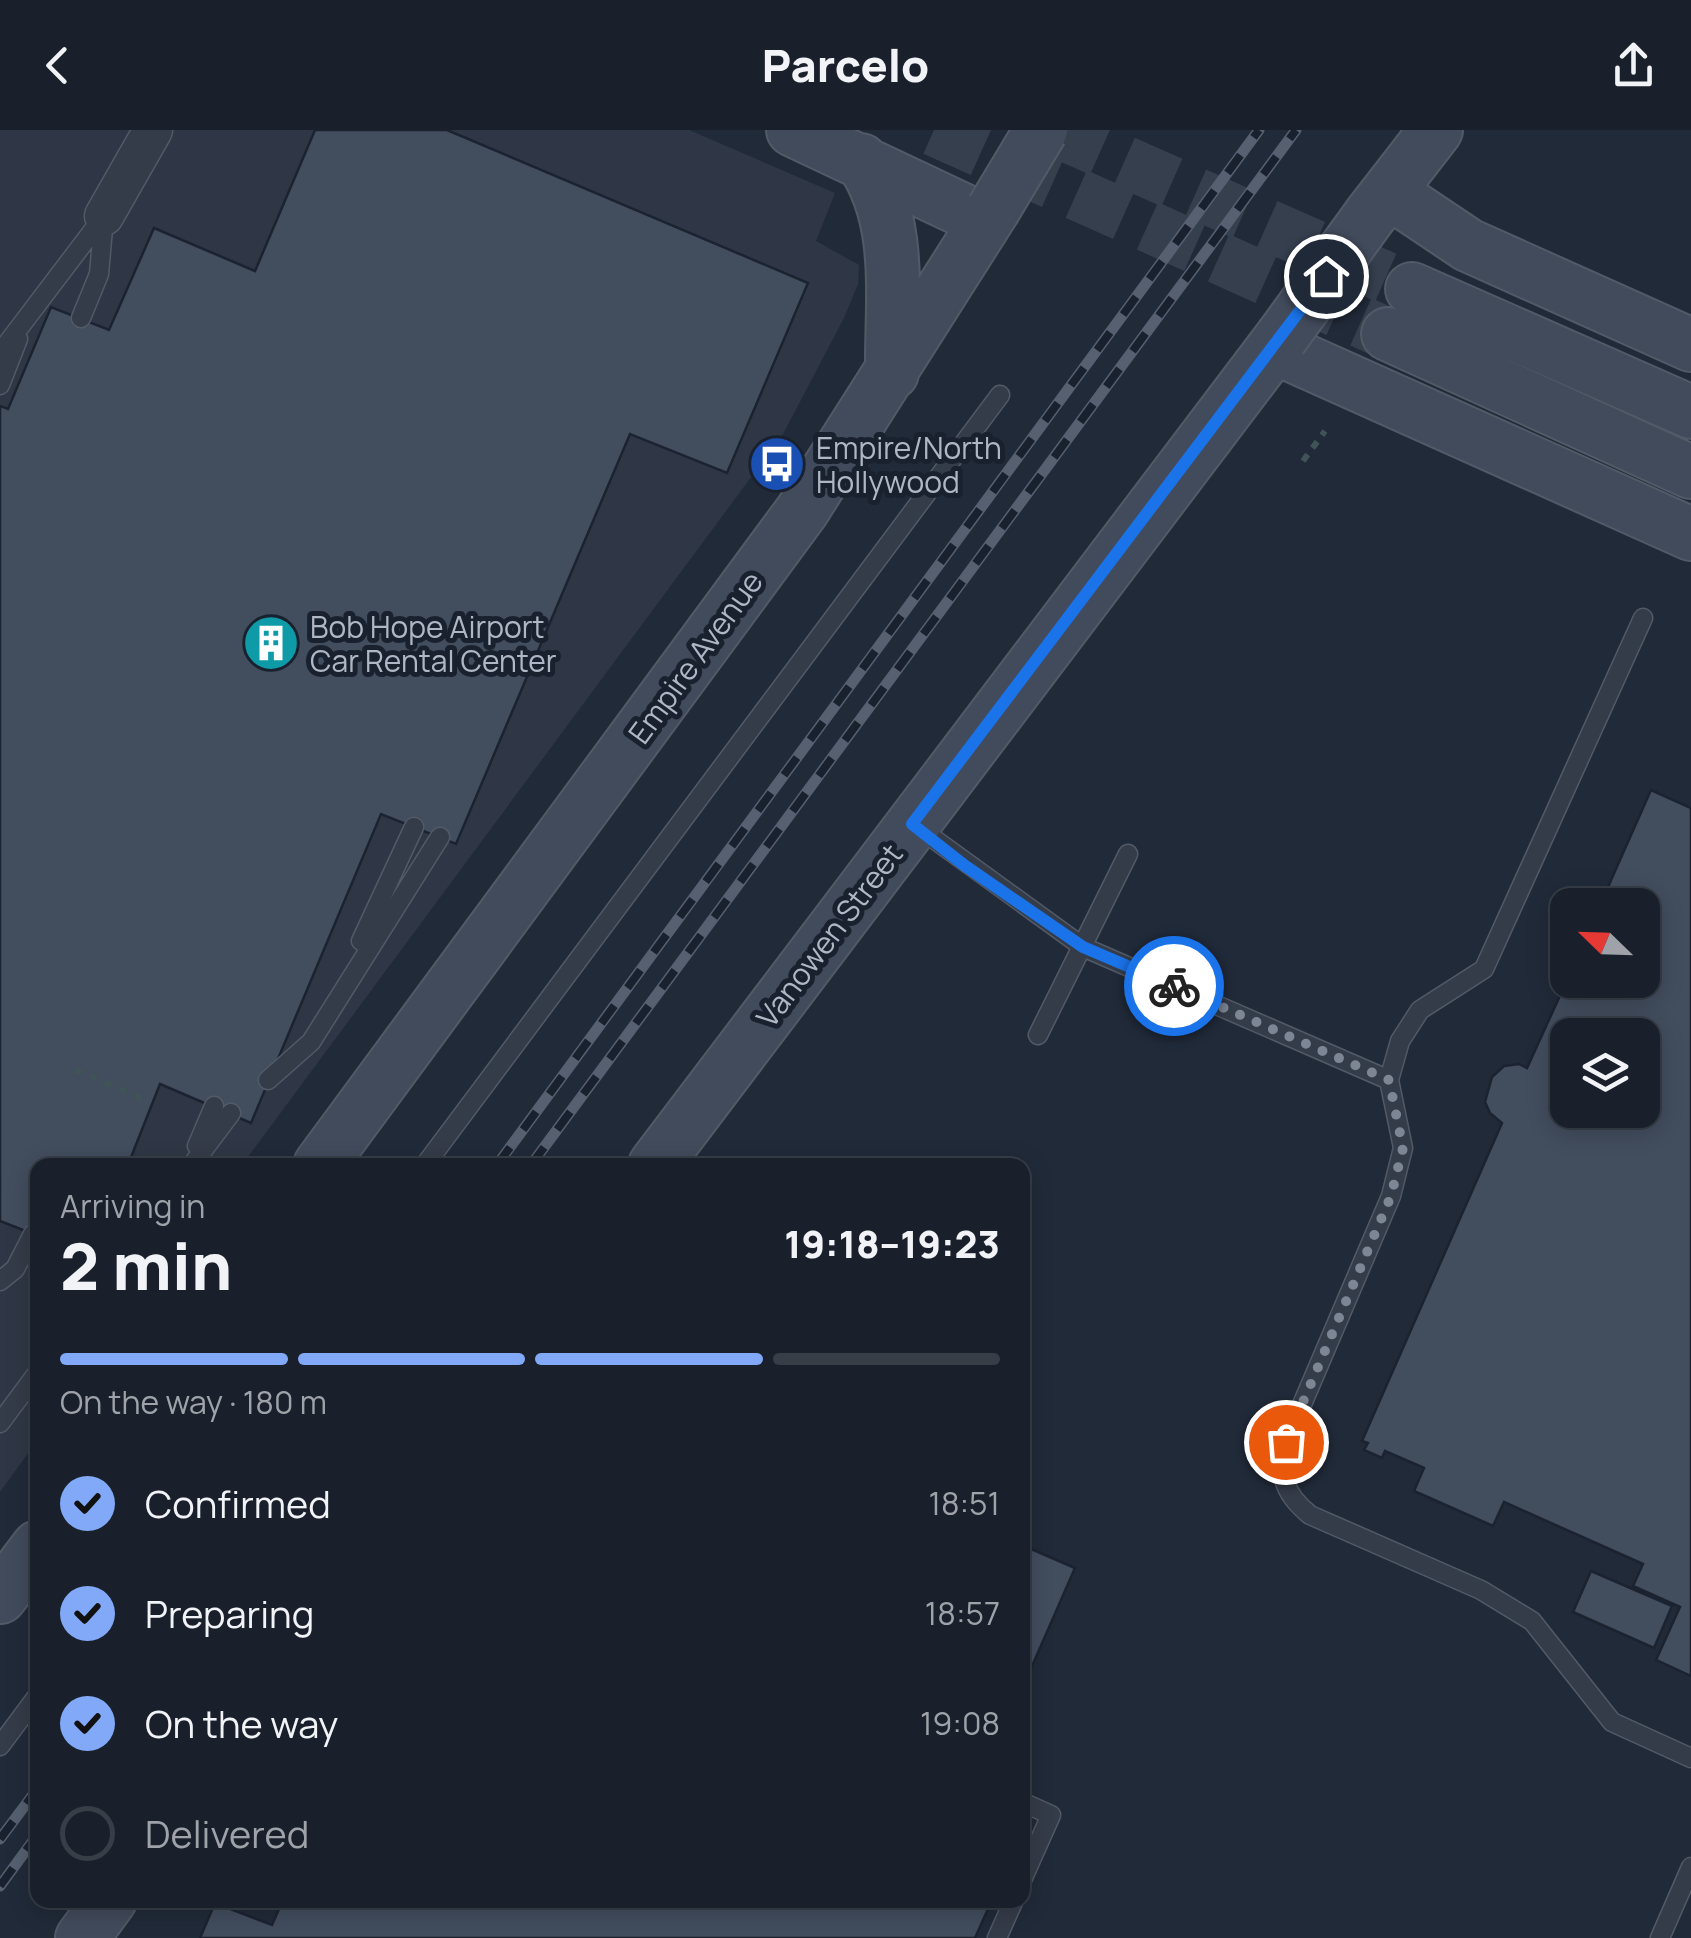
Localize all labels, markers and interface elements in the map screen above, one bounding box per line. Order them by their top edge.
text: Parcelo [762,34,929,96]
icon: back [30,38,85,93]
icon: share [1606,38,1661,93]
pin [1284,234,1369,319]
icon: home [1299,249,1354,304]
place label: Empire/North Hollywood [816,427,1002,502]
bus stop icon: Empire/North Hollywood [747,434,807,494]
street label: Empire Avenue [618,562,772,752]
place label: Bob Hope Airport Car Rental Center [310,606,557,681]
building icon: Bob Hope Airport Car Rental Center [241,613,301,673]
street label: Vanowen Street [747,835,911,1035]
north arrow [1550,888,1660,998]
map controls [1550,888,1660,1128]
courier [1124,936,1224,1036]
icon: bike [1147,959,1202,1014]
button: layers [1550,1018,1660,1128]
text: Arriving in [60,1184,205,1228]
text: 19:18–19:23 [784,1217,1000,1269]
text: 2 min [60,1221,232,1310]
text: On the way · 180 m [60,1380,327,1424]
pin [1244,1400,1329,1485]
icon: bag [1259,1415,1314,1470]
icon: check [60,1476,115,1531]
text: Confirmed [145,1477,331,1529]
text: 18:51 [928,1481,1000,1525]
icon: check [60,1586,115,1641]
text: Preparing [145,1587,314,1639]
text: 18:57 [925,1591,1000,1635]
icon: check [60,1696,115,1751]
text: On the way [145,1697,338,1749]
text: 19:08 [920,1701,1000,1745]
text: Delivered [145,1807,309,1859]

